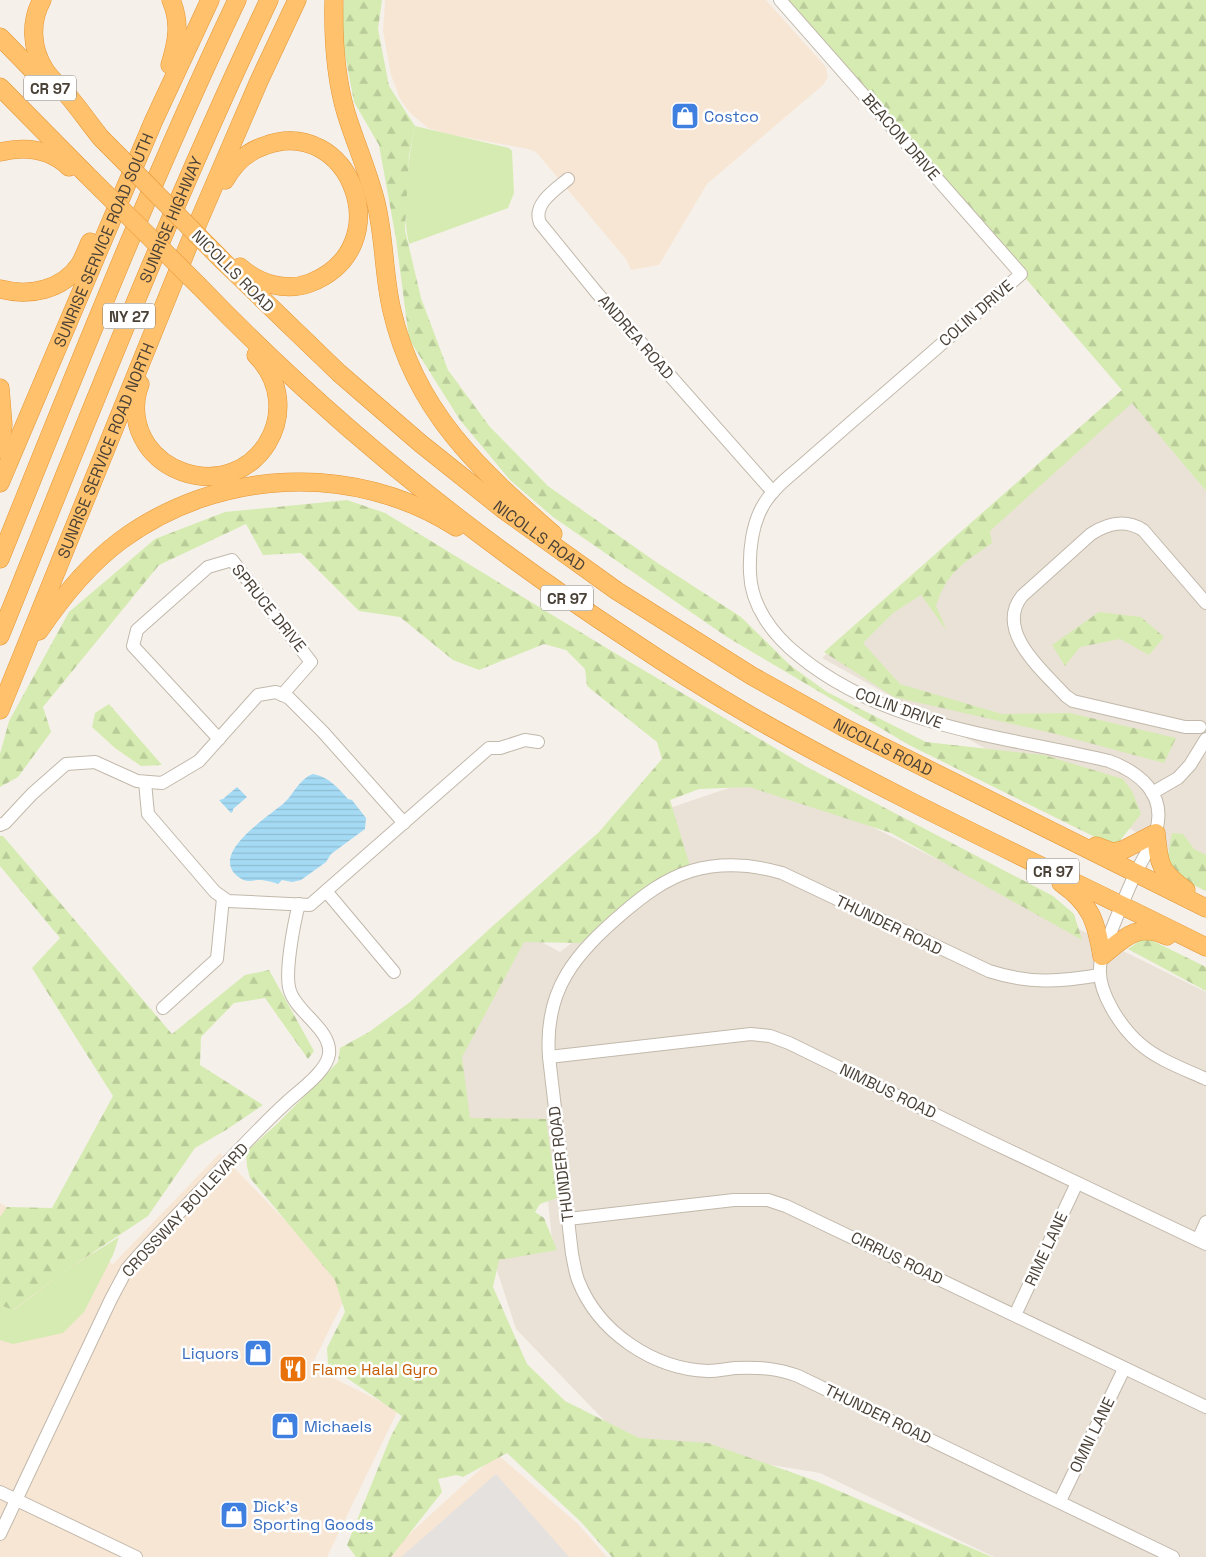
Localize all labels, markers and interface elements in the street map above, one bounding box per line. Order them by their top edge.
road number: CR 97 [24,76,76,100]
street label: BEACON DRIVE [857,89,945,185]
shop icon: Costco [670,101,700,131]
place label: Costco [704,106,759,127]
street label: SUNRISE SERVICE ROAD SOUTH [48,130,158,350]
street label: SUNRISE HIGHWAY [134,153,207,286]
street label: NICOLLS ROAD [187,225,279,317]
street label: COLIN DRIVE [934,275,1018,351]
street label: ANDREA ROAD [593,290,679,384]
road number: NY 27 [103,304,155,328]
street label: SUNRISE SERVICE ROAD NORTH [52,340,158,561]
street label: NICOLLS ROAD [489,495,590,576]
street label: SPRUCE DRIVE [227,560,311,656]
road number: CR 97 [541,586,593,610]
street label: COLIN DRIVE [852,682,946,734]
street label: NICOLLS ROAD [830,713,936,781]
road number: CR 97 [1027,858,1079,884]
street label: THUNDER ROAD [832,890,946,960]
street label: NIMBUS ROAD [836,1059,940,1123]
street label: THUNDER ROAD [543,1105,579,1223]
street label: CROSSWAY BOULEVARD [117,1138,253,1282]
street label: RIME LANE [1020,1209,1072,1289]
street label: CIRRUS ROAD [847,1227,947,1289]
shop icon: Liquors [243,1338,273,1368]
place label: Liquors [182,1343,239,1364]
restaurant icon: Flame Halal Gyro [278,1354,308,1384]
place label: Flame Halal Gyro [312,1359,438,1380]
street label: THUNDER ROAD [821,1379,935,1449]
street label: OMNI LANE [1065,1394,1119,1476]
shop icon: Michaels [270,1411,300,1441]
place label: Michaels [304,1416,372,1437]
place label: Dick's Sporting Goods [253,1496,374,1535]
shop icon: Dick's Sporting Goods [219,1500,249,1530]

